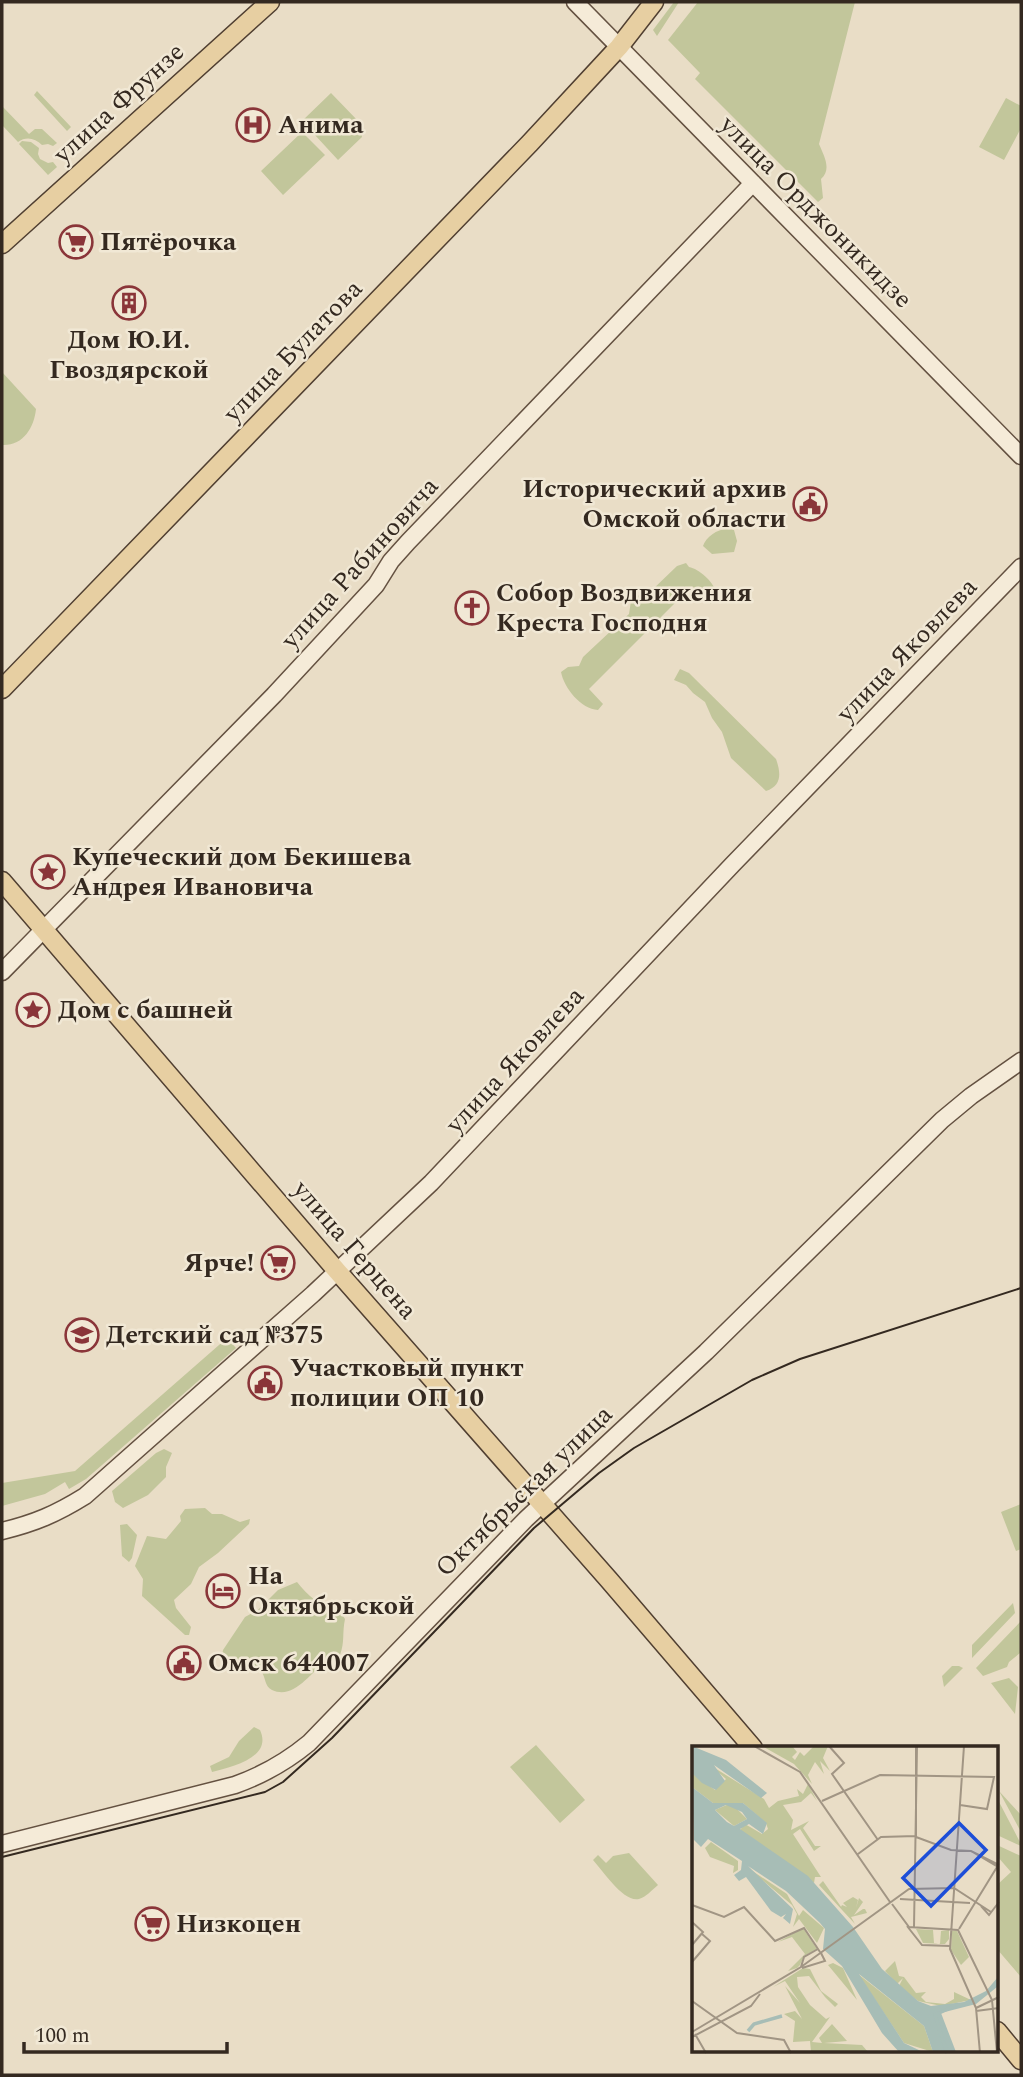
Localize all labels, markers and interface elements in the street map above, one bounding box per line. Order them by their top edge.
street label: улица Фрунзе [44,33,194,174]
place label: Анима [278,105,364,145]
street label: улица Орджоникидзе [709,105,922,318]
hospital icon: Анима [234,106,272,144]
place label: Пятёрочка [100,222,237,262]
supermarket icon: Пятёрочка [57,223,95,261]
street label: улица Булатова [213,270,372,433]
building icon: Дом Ю.И. Гвоздярской [110,284,148,322]
place label: Дом Ю.И. Гвоздярской [49,320,209,390]
street label: улица Рабиновича [271,468,449,659]
place label: Исторический архив Омской области [522,469,786,539]
public building icon: Исторический архив Омской области [791,485,829,523]
street label: улица Яковлева [826,568,987,732]
place label: Собор Воздвижения Креста Господня [496,573,752,643]
church icon: Собор Воздвижения Креста Господня [453,589,491,627]
place label: Купеческий дом Бекишева Андрея Ивановича [72,837,412,907]
place icon: Купеческий дом Бекишева Андрея Ивановича [29,853,67,891]
street label: улица Яковлева [435,977,594,1143]
place label: Дом с башней [58,990,233,1030]
place icon: Дом с башней [14,991,52,1029]
street label: улица Герцена [282,1171,427,1329]
place label: Ярче! [184,1243,254,1283]
supermarket icon: Ярче! [259,1244,297,1282]
place label: Детский сад №375 [106,1315,324,1355]
school or university icon: Детский сад №375 [63,1316,101,1354]
place label: Участковый пункт полиции ОП 10 [290,1348,523,1418]
public building icon: Участковый пункт полиции ОП 10 [246,1364,284,1402]
street label: Октябрьская улица [426,1395,622,1587]
place label: На Октябрьской [248,1556,415,1626]
hotel icon: На Октябрьской [204,1572,242,1610]
place label: Омск 644007 [208,1643,370,1683]
public building icon: Омск 644007 [165,1644,203,1682]
inset map [692,1746,998,2052]
place label: Низкоцен [176,1904,301,1944]
supermarket icon: Низкоцен [133,1905,171,1943]
scale bar [24,2010,228,2054]
text: 100 m [35,2020,90,2052]

